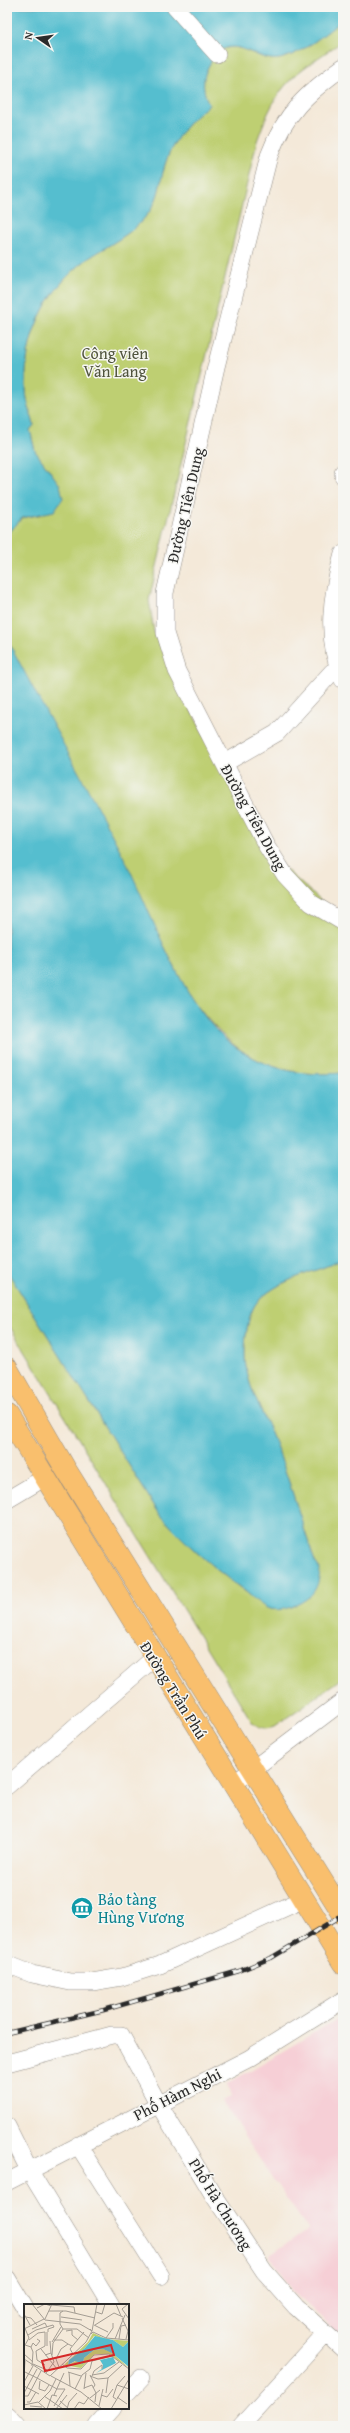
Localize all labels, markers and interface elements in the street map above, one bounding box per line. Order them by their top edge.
north arrow [18,18,58,58]
text: N [20,30,37,41]
park label: Công viên Văn Lang [82,341,148,383]
street label: Đường Tiên Dung [160,445,210,565]
street label: Đường Tiên Dung [215,760,293,874]
street label: Đường Trần Phú [134,1637,214,1744]
place label: Bảo tàng Hùng Vương [98,1887,184,1929]
museum icon: Bảo tàng Hùng Vương [69,1895,95,1921]
street label: Phố Hàm Nghi [129,2061,226,2126]
street label: Phố Hà Chương [183,2153,259,2255]
inset map [24,2304,129,2409]

